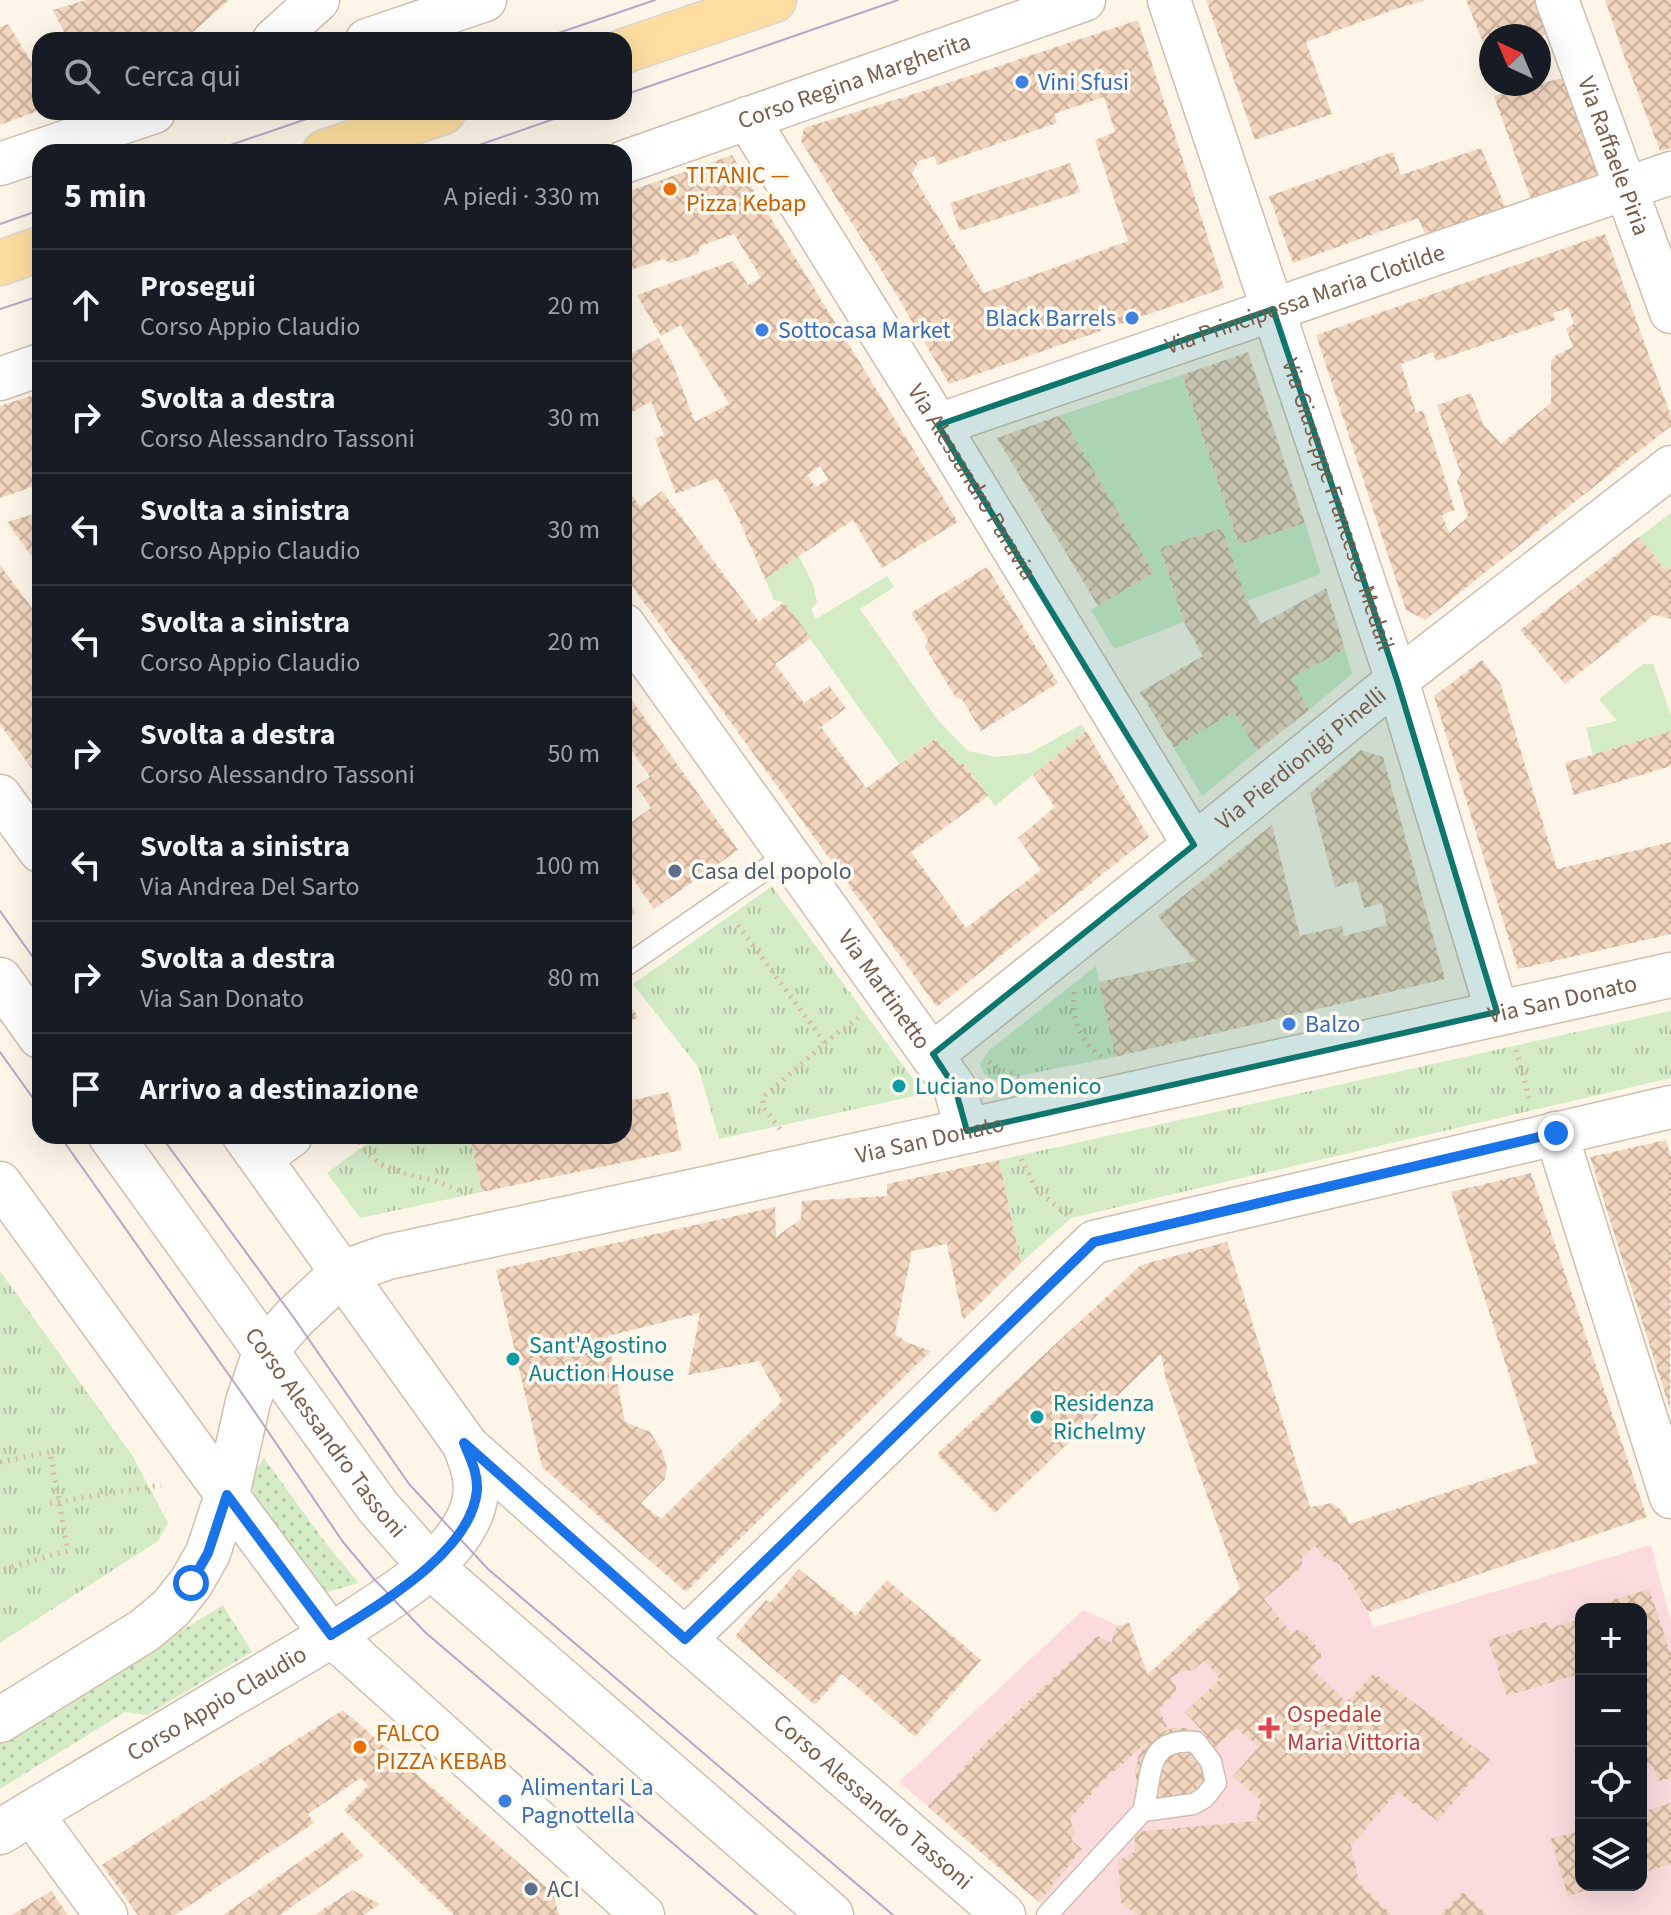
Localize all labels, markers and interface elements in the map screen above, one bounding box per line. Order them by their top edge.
street label: Corso Regina Margherita [733,24,975,138]
north arrow [1479,24,1551,96]
search box [32,32,632,120]
icon: search [60,54,104,98]
text: Cerca qui [124,55,241,98]
place label: Vini Sfusi [1038,65,1129,100]
street label: Via Raffaele Piria [1569,71,1659,240]
marker: Vini Sfusi [1013,73,1031,91]
place label: TITANIC — Pizza Kebap [686,158,806,221]
text: 5 min [64,172,147,221]
text: A piedi · 330 m [444,178,600,215]
marker: TITANIC — Pizza Kebap [661,180,679,198]
street label: Via Principessa Maria Clotilde [1160,235,1450,363]
text: Prosegui [140,265,256,308]
icon: ahead [64,283,108,327]
text: 20 m [547,287,600,324]
place label: Black Barrels [985,301,1116,336]
text: Corso Appio Claudio [140,308,360,345]
marker: Black Barrels [1123,309,1141,327]
place label: Sottocasa Market [778,313,951,348]
marker: Sottocasa Market [753,321,771,339]
street label: Via Giuseppe Francesco Medail [1273,354,1403,655]
text: Svolta a destra [140,377,336,420]
street label: Via Alessandro Paravia [899,377,1046,587]
icon: right [64,395,108,439]
text: 30 m [547,399,600,436]
text: Corso Alessandro Tassoni [140,420,415,457]
text: Svolta a sinistra [140,489,350,532]
icon: left [64,507,108,551]
text: 30 m [547,511,600,548]
text: Corso Appio Claudio [140,532,360,569]
text: Svolta a sinistra [140,601,350,644]
icon: left [64,619,108,663]
text: 20 m [547,623,600,660]
text: Corso Appio Claudio [140,644,360,681]
street label: Via Pierdionigi Pinelli [1208,678,1394,838]
text: Svolta a destra [140,713,336,756]
icon: right [64,731,108,775]
text: 50 m [547,735,600,772]
text: Corso Alessandro Tassoni [140,756,415,793]
text: Svolta a sinistra [140,825,350,868]
icon: left [64,843,108,887]
text: 100 m [534,847,600,884]
place label: Casa del popolo [691,854,852,889]
marker: Casa del popolo [666,862,684,880]
text: Via Andrea Del Sarto [140,868,360,905]
street label: Via Martinetto [829,922,940,1057]
text: Svolta a destra [140,937,336,980]
icon: right [64,955,108,999]
text: 80 m [547,959,600,996]
street label: Via San Donato [1485,966,1640,1033]
text: Via San Donato [140,980,304,1017]
place label: Balzo [1305,1007,1360,1042]
marker: Balzo [1280,1015,1298,1033]
icon: arrive [64,1067,108,1111]
text: Arrivo a destinazione [140,1068,419,1111]
place label: Luciano Domenico [915,1069,1101,1104]
marker: Luciano Domenico [890,1077,908,1095]
street label: Via San Donato [852,1106,1007,1173]
route end [1538,1115,1574,1151]
street label: Corso Alessandro Tassoni [236,1320,415,1546]
place label: Sant'Agostino Auction House [529,1328,674,1391]
marker: Sant'Agostino Auction House [504,1350,522,1368]
place label: Residenza Richelmy [1053,1386,1154,1449]
marker: Residenza Richelmy [1028,1408,1046,1426]
route start [173,1565,209,1601]
map controls [1575,1603,1647,1891]
button: + [1575,1603,1647,1675]
street label: Corso Appio Claudio [120,1636,313,1770]
button: − [1575,1675,1647,1747]
place label: Ospedale Maria Vittoria [1287,1697,1421,1760]
street label: Corso Alessandro Tassoni [766,1705,980,1898]
place label: FALCO PIZZA KEBAB [376,1716,507,1779]
marker: Ospedale Maria Vittoria [1258,1717,1280,1739]
marker: FALCO PIZZA KEBAB [351,1738,369,1756]
button: locate [1575,1747,1647,1819]
place label: Alimentari La Pagnottella [521,1770,653,1833]
marker: Alimentari La Pagnottella [496,1792,514,1810]
button: layers [1575,1819,1647,1891]
place label: ACI [547,1872,580,1907]
marker: ACI [522,1880,540,1898]

